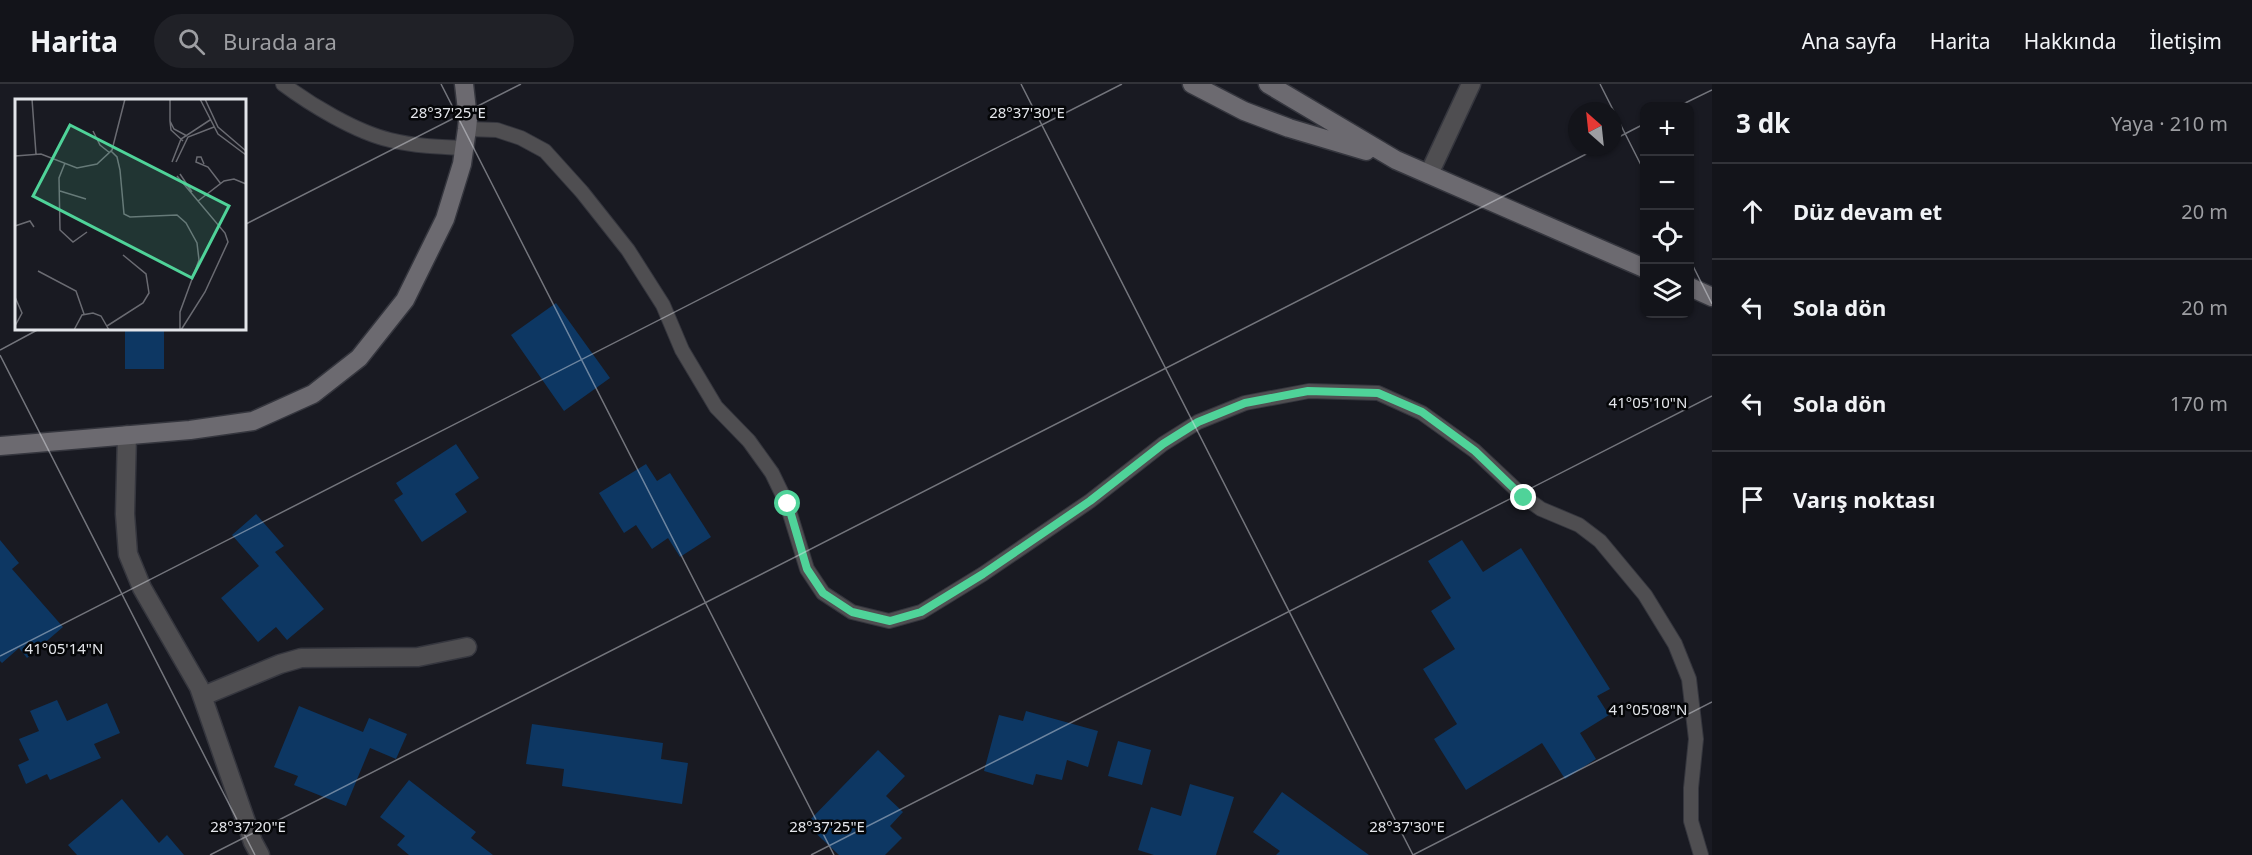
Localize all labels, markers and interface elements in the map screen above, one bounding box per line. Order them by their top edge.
search box [154,14,574,68]
text: Harita [30,22,118,60]
icon: search [175,25,208,58]
text: Burada ara [223,26,337,56]
text: Ana sayfa [1802,27,1897,55]
text: Harita [1930,27,1991,55]
text: Hakkında [2024,27,2117,55]
text: İletişim [2150,27,2222,55]
inset map [15,99,246,330]
text: 28°37'25"E [410,102,486,122]
text: 28°37'30"E [989,102,1065,122]
north arrow [1568,102,1622,156]
map controls [1640,102,1694,318]
button: + [1640,102,1694,156]
text: 3 dk [1736,105,1790,141]
text: Yaya · 210 m [2111,110,2228,137]
button: − [1640,156,1694,210]
icon: ahead [1736,195,1769,228]
text: Düz devam et [1793,196,1942,226]
text: 20 m [2181,198,2228,225]
button: locate [1640,210,1694,264]
button: layers [1640,264,1694,318]
icon: left [1736,291,1769,324]
text: Sola dön [1793,292,1886,322]
text: 20 m [2181,294,2228,321]
icon: left [1736,387,1769,420]
text: Sola dön [1793,388,1886,418]
text: 170 m [2170,390,2228,417]
text: 41°05'10"N [1609,392,1687,412]
icon: arrive [1736,483,1769,516]
route end [1510,484,1536,510]
text: Varış noktası [1793,484,1935,514]
route start [774,490,800,516]
text: 41°05'14"N [25,638,103,658]
text: 41°05'08"N [1609,699,1687,719]
text: 28°37'20"E [210,816,286,836]
text: 28°37'25"E [789,816,865,836]
text: 28°37'30"E [1369,816,1445,836]

